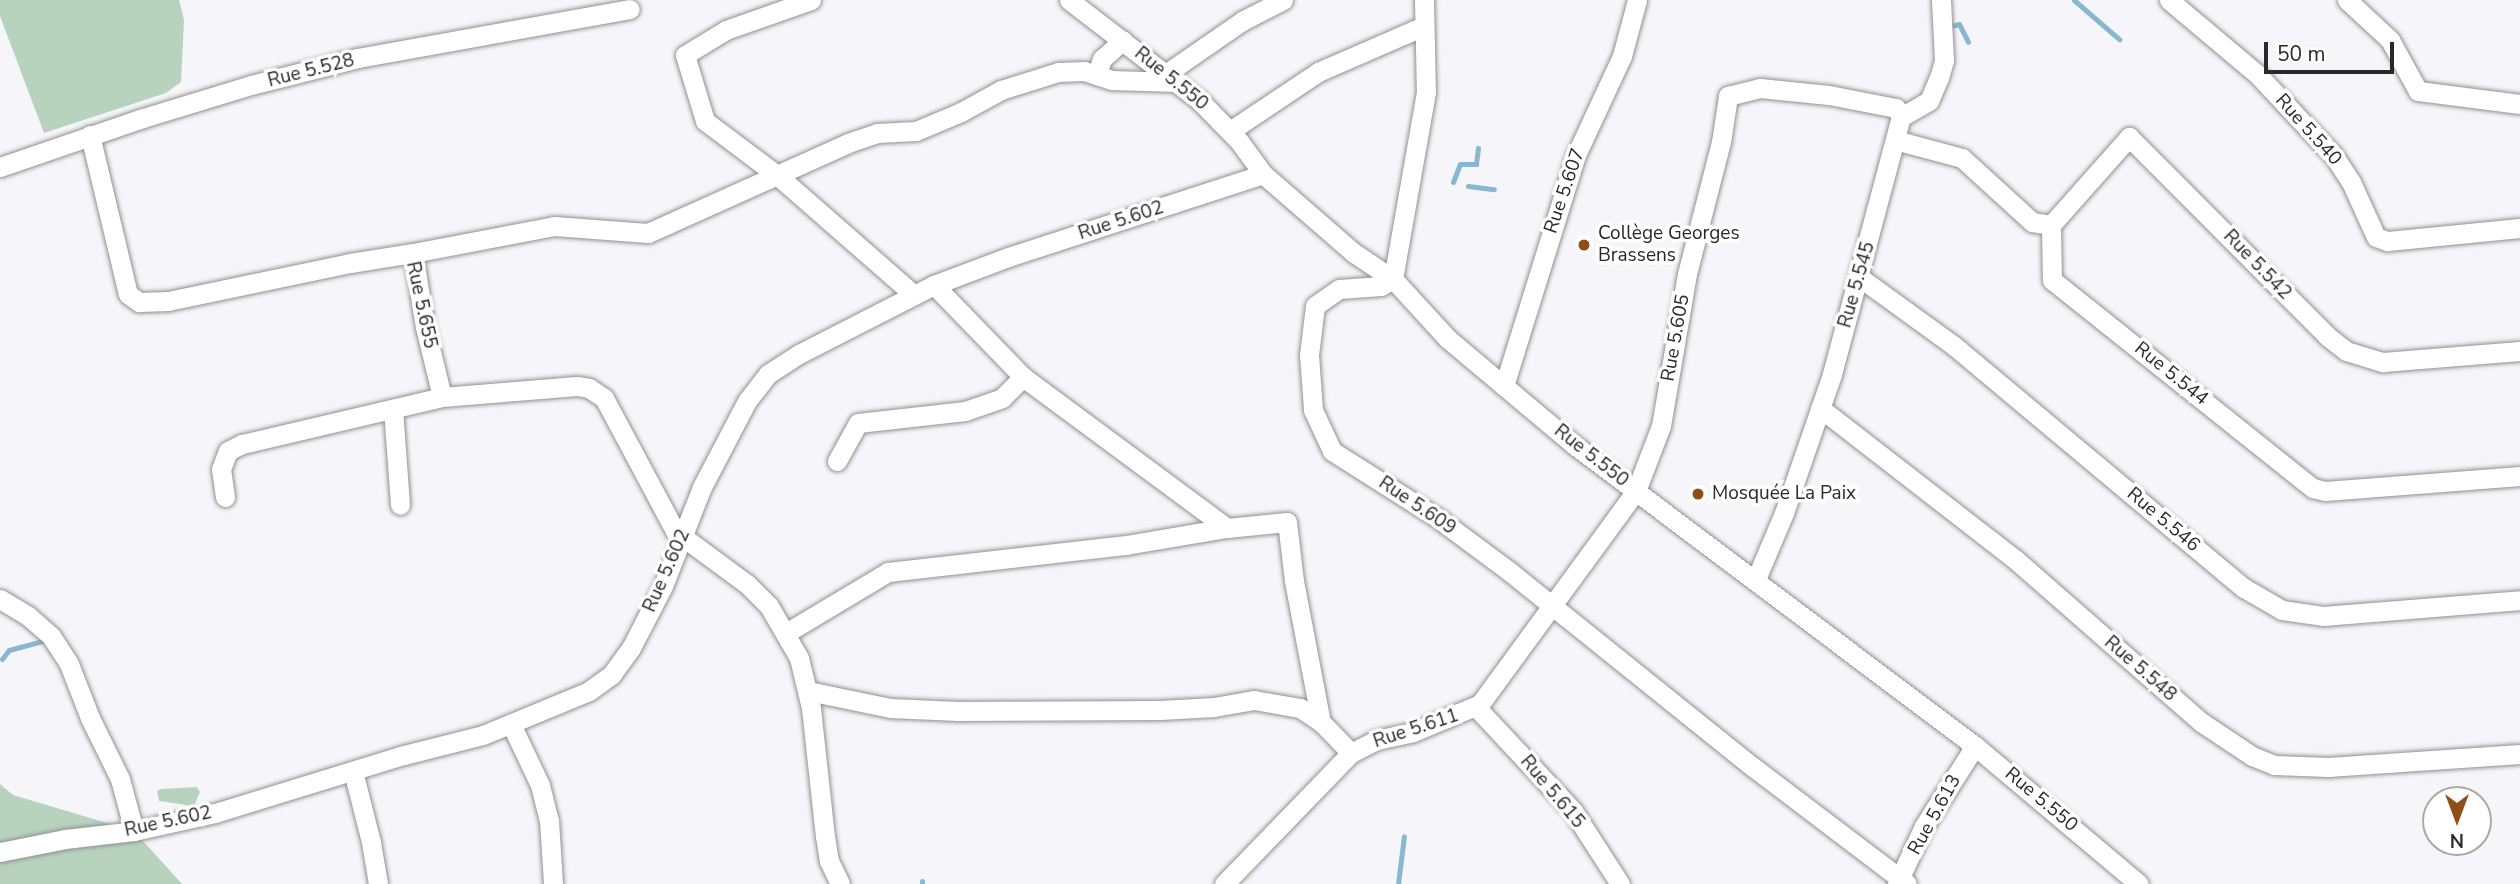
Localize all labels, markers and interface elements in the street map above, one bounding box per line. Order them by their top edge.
scale bar [2268,28,2398,72]
text: 50 m [2277,40,2326,68]
street label: Rue 5.550 [1130,42,1212,116]
street label: Rue 5.528 [265,49,357,93]
street label: Rue 5.540 [2270,90,2346,170]
street label: Rue 5.607 [1540,146,1590,236]
street label: Rue 5.602 [1075,197,1167,245]
place label: Collège Georges Brassens [1598,223,1740,267]
street label: Rue 5.542 [2218,225,2296,305]
marker: Collège Georges Brassens [1576,237,1592,253]
street label: Rue 5.545 [1834,239,1880,331]
street label: Rue 5.655 [401,259,441,351]
street label: Rue 5.605 [1657,293,1695,383]
street label: Rue 5.544 [2130,337,2212,411]
street label: Rue 5.550 [1549,420,1633,492]
street label: Rue 5.609 [1374,472,1460,540]
place label: Mosquée La Paix [1712,483,1856,505]
street label: Rue 5.546 [2122,483,2204,557]
marker: Mosquée La Paix [1690,486,1706,502]
street label: Rue 5.602 [639,526,695,616]
street label: Rue 5.548 [2099,631,2181,707]
street label: Rue 5.611 [1370,705,1462,753]
street label: Rue 5.615 [1515,751,1589,833]
street label: Rue 5.550 [2000,763,2082,837]
street label: Rue 5.613 [1904,771,1966,859]
north arrow [2422,786,2492,856]
street label: Rue 5.602 [122,802,214,842]
text: N [2450,827,2464,853]

